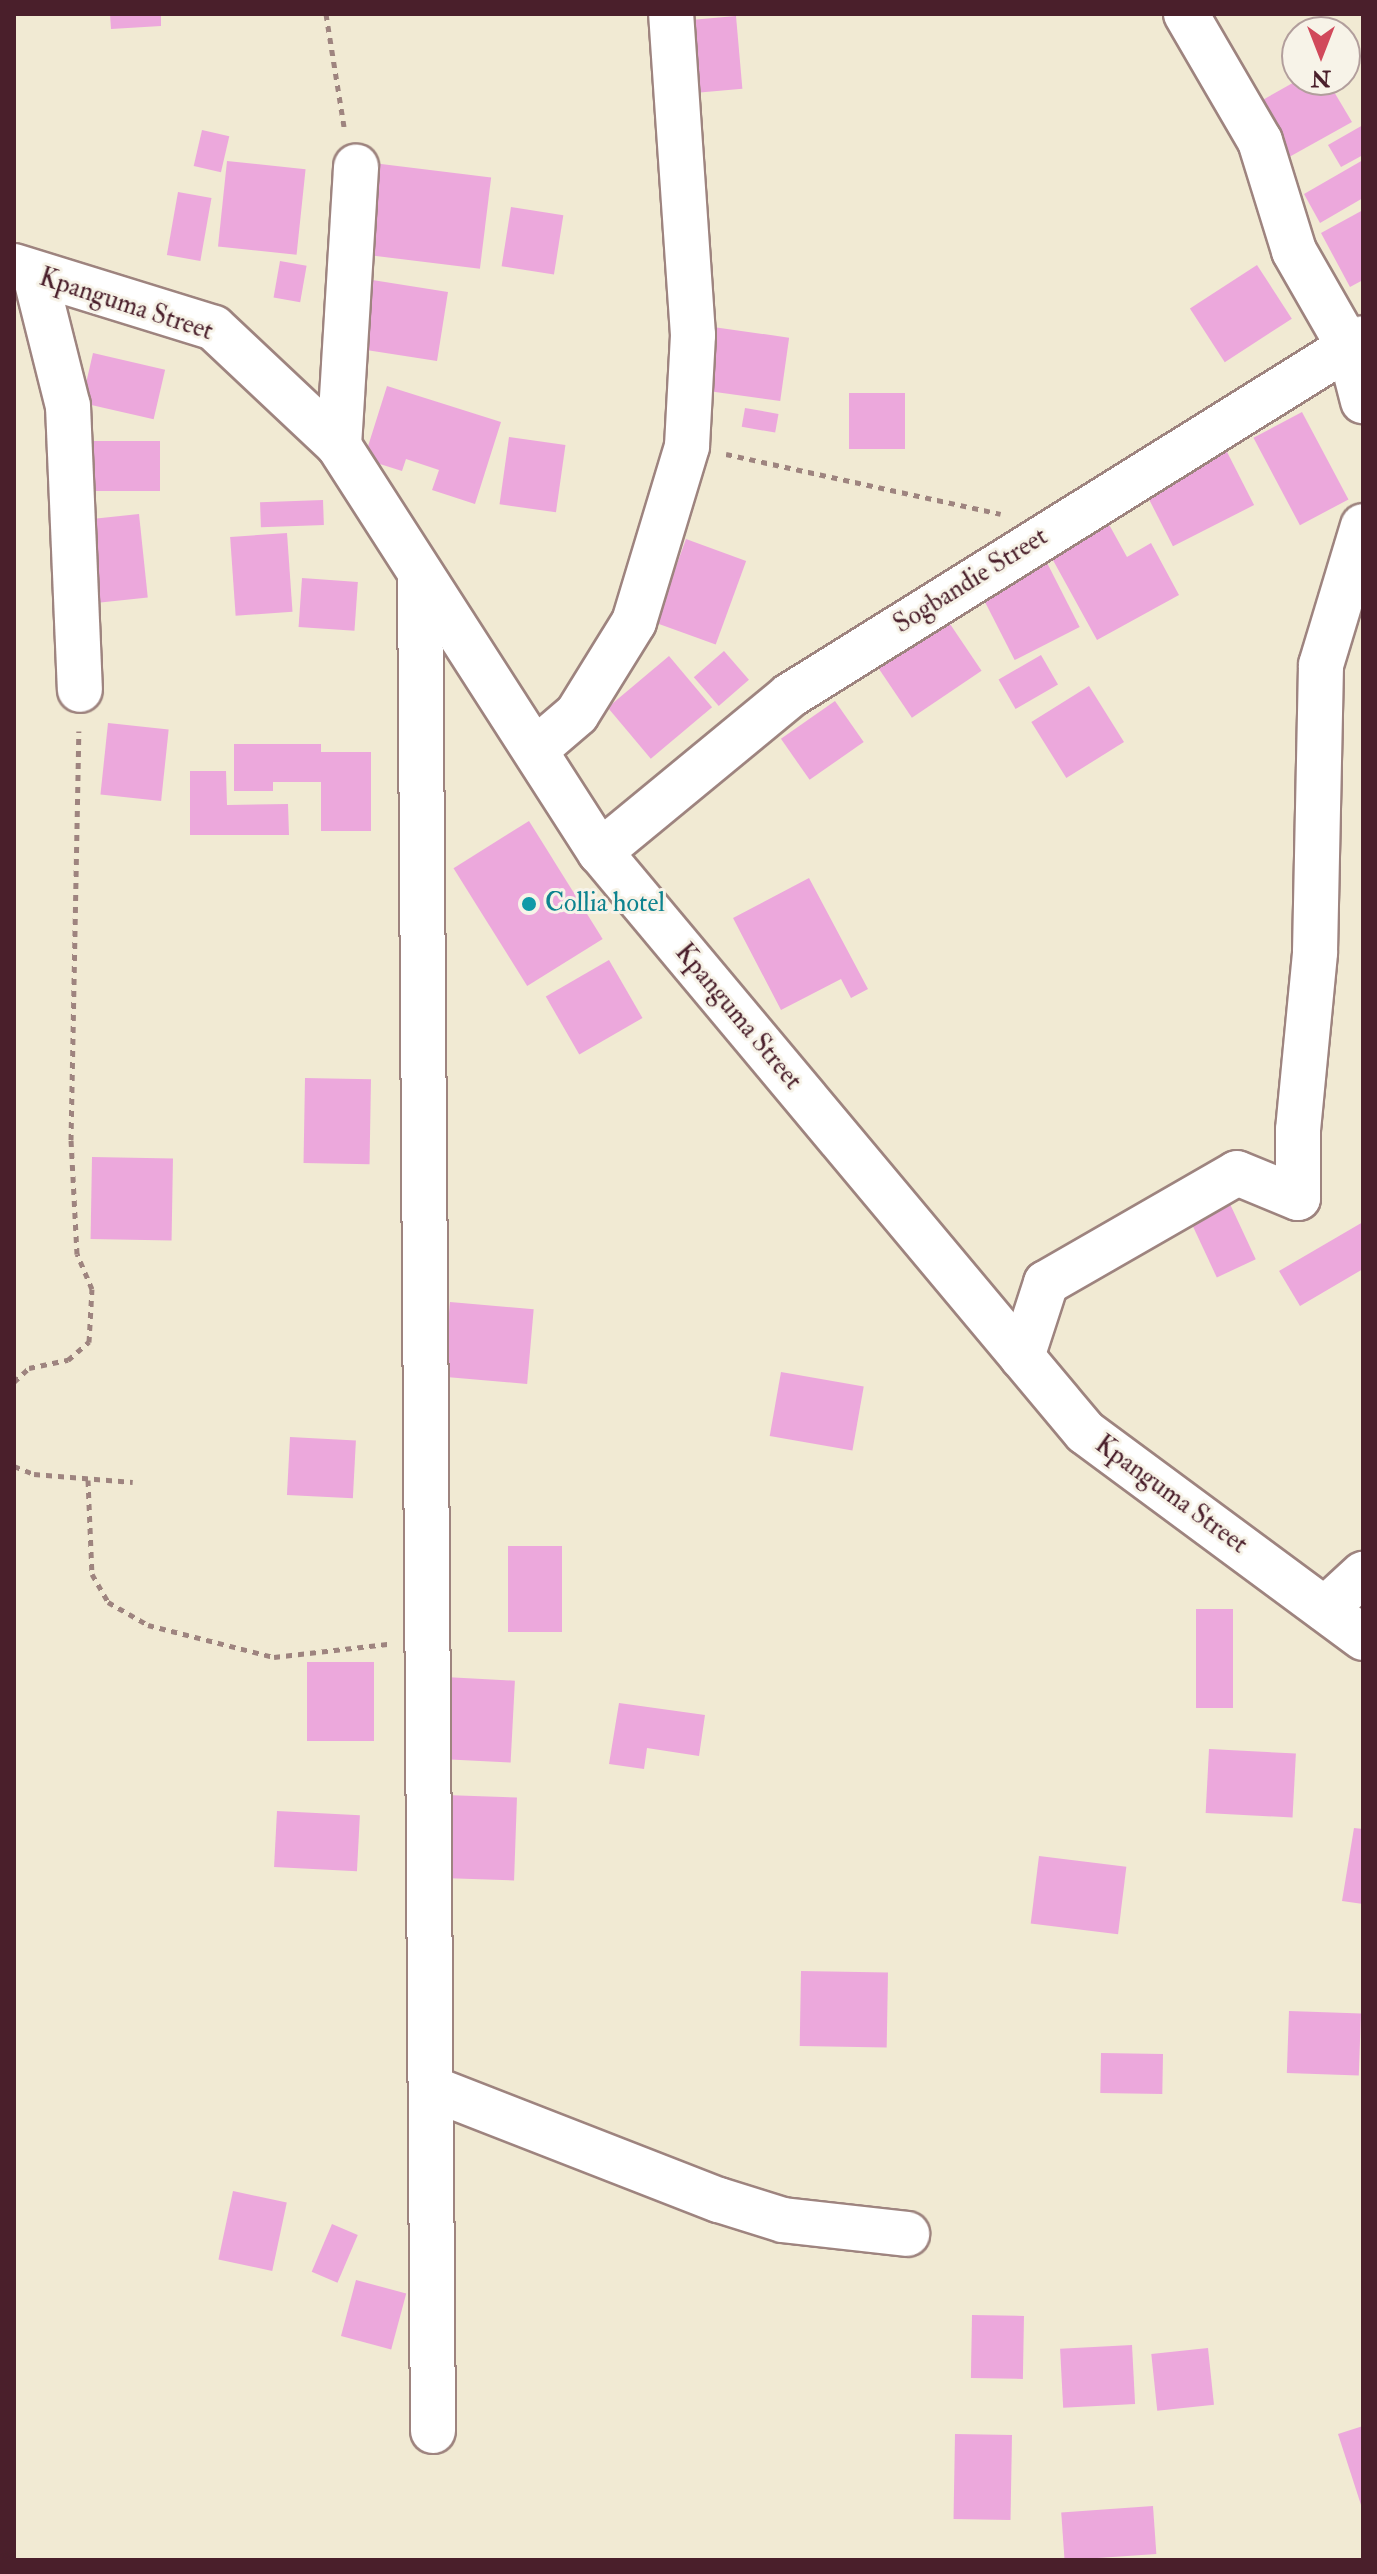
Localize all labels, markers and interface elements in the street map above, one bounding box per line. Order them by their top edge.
north arrow [1281,16,1361,96]
text: N [1311,64,1331,92]
street label: Kpanguma Street [35,262,217,348]
street label: Sogbandie Street [888,521,1054,641]
place label: Collia hotel [545,888,665,920]
marker: Collia hotel [520,895,538,913]
street label: Kpanguma Street [668,938,808,1096]
street label: Kpanguma Street [1089,1429,1253,1561]

